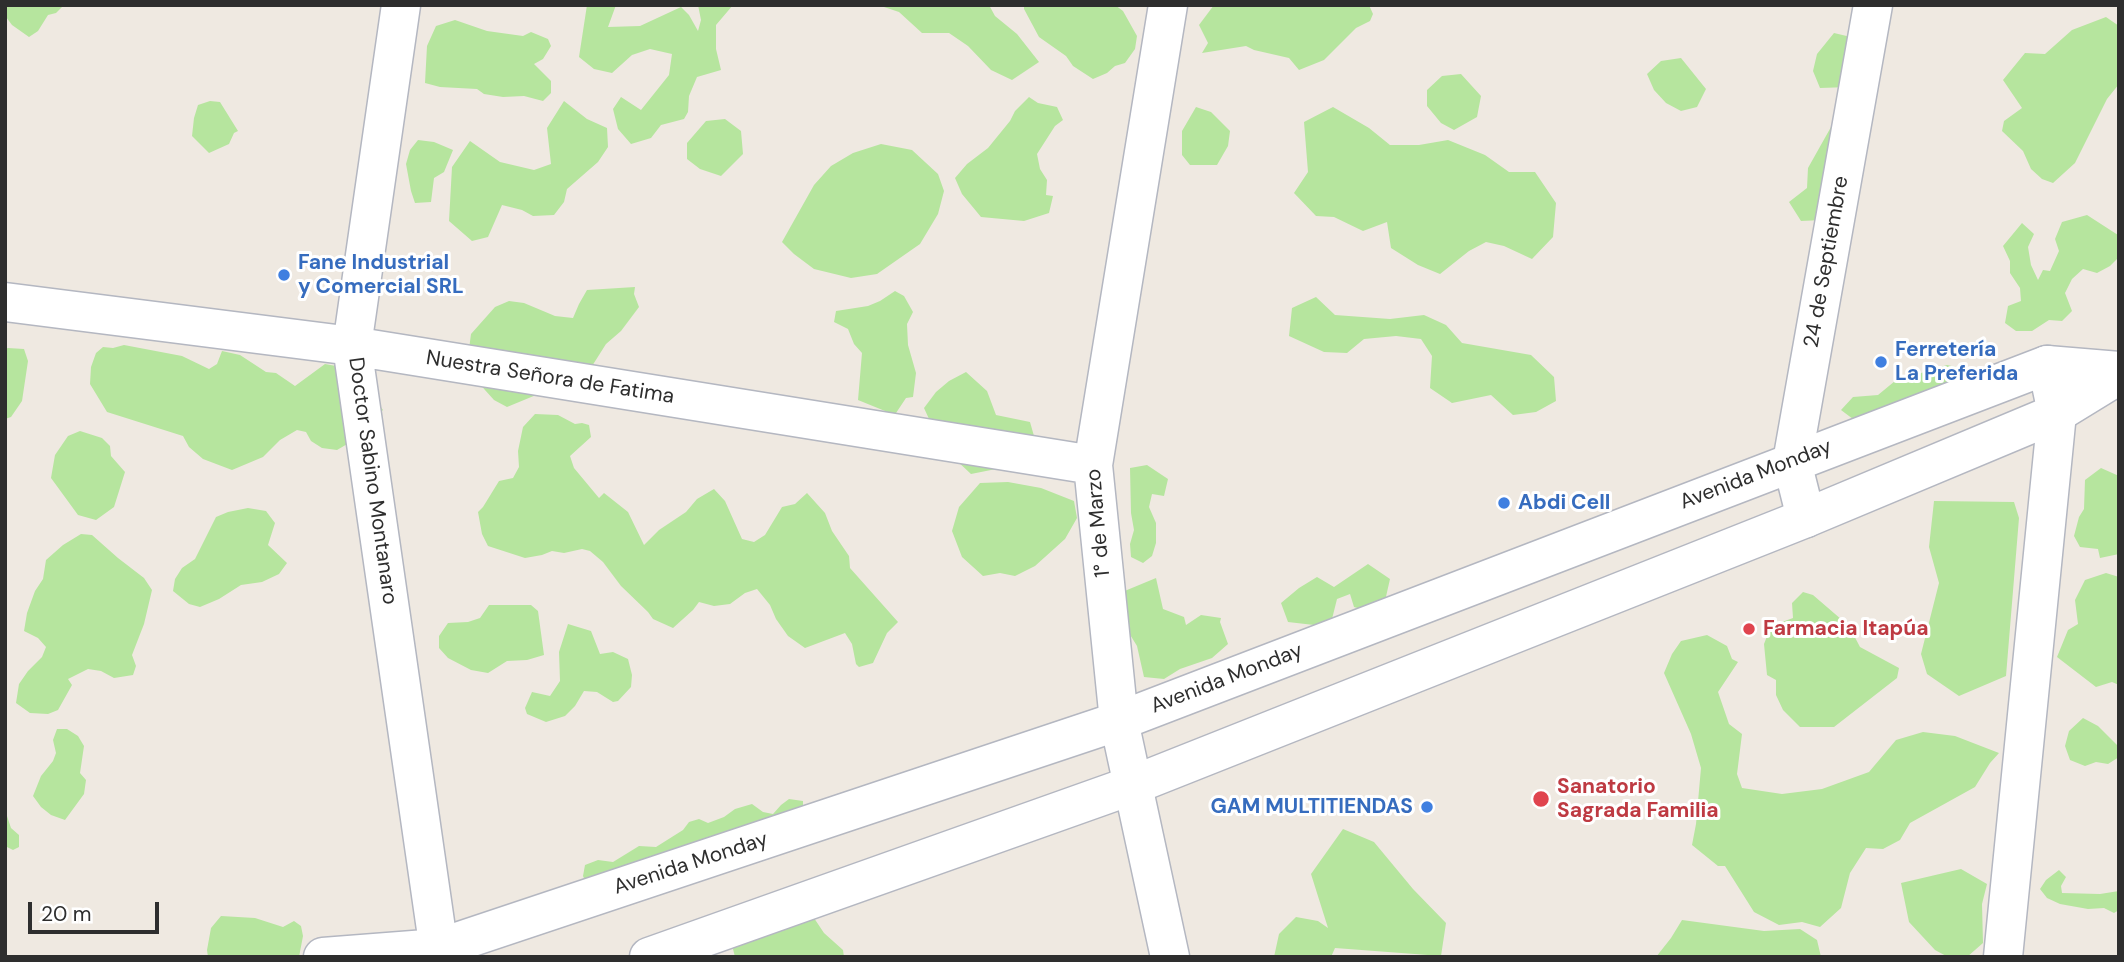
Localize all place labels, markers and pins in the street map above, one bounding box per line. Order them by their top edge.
place label: Fane Industrial y Comercial SRL [298,250,464,300]
marker: Fane Industrial y Comercial SRL [276,267,292,283]
place label: Ferretería La Preferida [1895,337,2018,387]
marker: Ferretería La Preferida [1873,354,1889,370]
place label: Abdi Cell [1518,490,1610,516]
marker: Abdi Cell [1496,495,1512,511]
place label: Farmacia Itapúa [1763,616,1929,642]
marker: Farmacia Itapúa [1741,621,1757,637]
place label: Sanatorio Sagrada Familia [1557,774,1719,824]
marker: Sanatorio Sagrada Familia [1531,789,1551,809]
place label: GAM MULTITIENDAS [1210,794,1413,820]
marker: GAM MULTITIENDAS [1419,799,1435,815]

